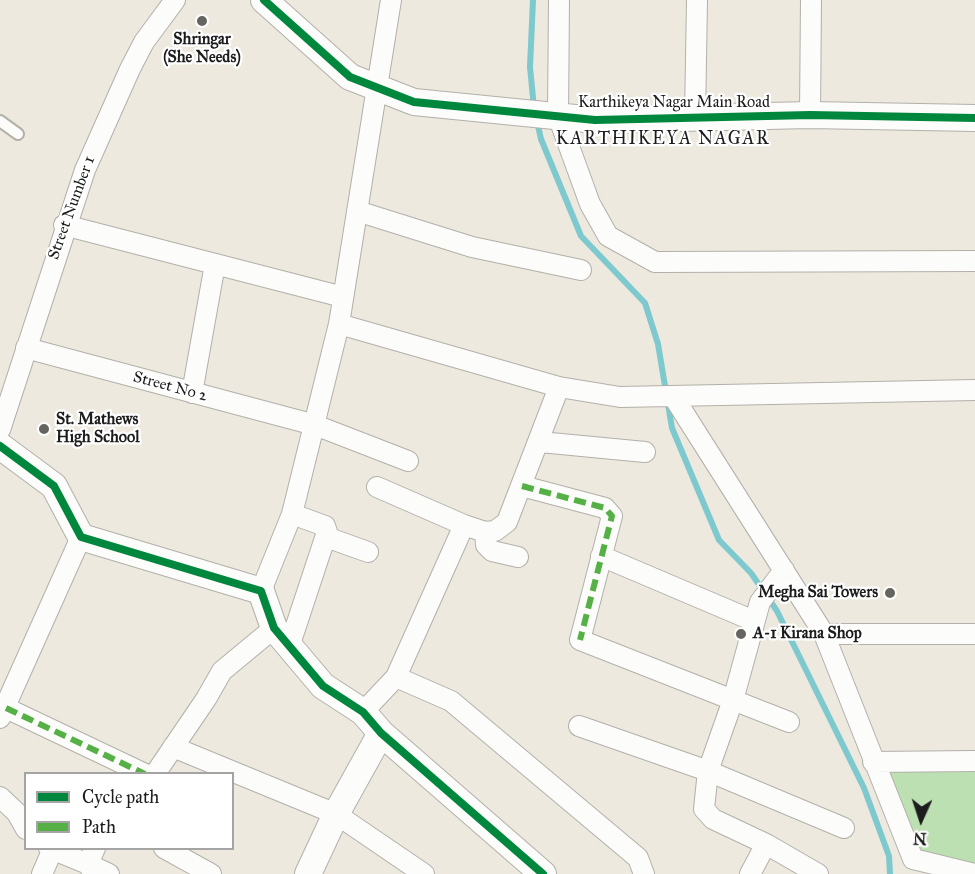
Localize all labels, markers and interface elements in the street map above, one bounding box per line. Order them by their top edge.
marker: Shringar (She Needs) [195,14,209,28]
place label: Shringar (She Needs) [163,30,241,68]
street label: Karthikeya Nagar Main Road [578,93,770,113]
district label: KARTHIKEYA NAGAR [556,129,770,151]
street label: Street Number 1 [44,154,100,262]
street label: Street No 2 [131,368,209,406]
place label: St. Mathews High School [56,410,139,448]
marker: St. Mathews High School [37,422,51,436]
place label: Megha Sai Towers [758,583,878,603]
marker: Megha Sai Towers [883,586,897,600]
place label: A-1 Kirana Shop [753,624,862,644]
marker: A-1 Kirana Shop [734,627,748,641]
legend [24,772,234,850]
text: Cycle path [82,786,159,808]
north arrow [891,790,951,850]
text: Path [82,816,116,838]
text: N [913,829,927,848]

